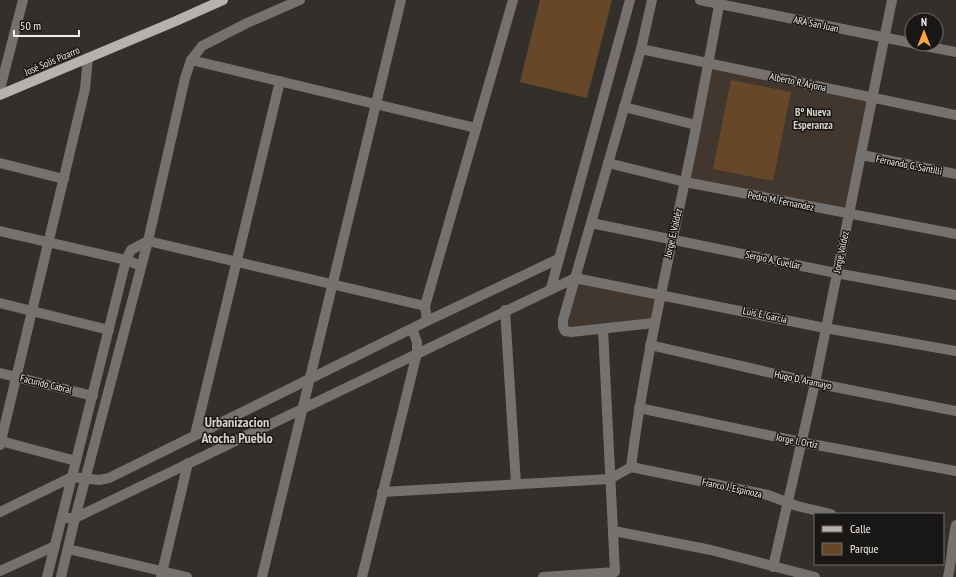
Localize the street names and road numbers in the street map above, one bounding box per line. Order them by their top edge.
street label: ARA San Juan [792,13,840,35]
street label: José Solís Pizarro [21,43,82,79]
street label: Alberto R. Arjona [768,70,828,94]
street label: Fernando G. Santilli [875,152,943,178]
street label: Pedro M. Fernandez [747,188,816,214]
street label: Jorge E. Valdéz [661,207,685,260]
street label: Jorge Valdez [830,230,852,275]
street label: Sergio A. Cuellar [744,248,802,272]
street label: Luis E. García [742,304,788,326]
street label: Hugo D. Aramayo [773,368,833,392]
street label: Facundo Cabral [19,371,74,397]
street label: Jorge I. Ortiz [774,430,820,452]
street label: Franco J. Espinoza [701,475,763,501]

